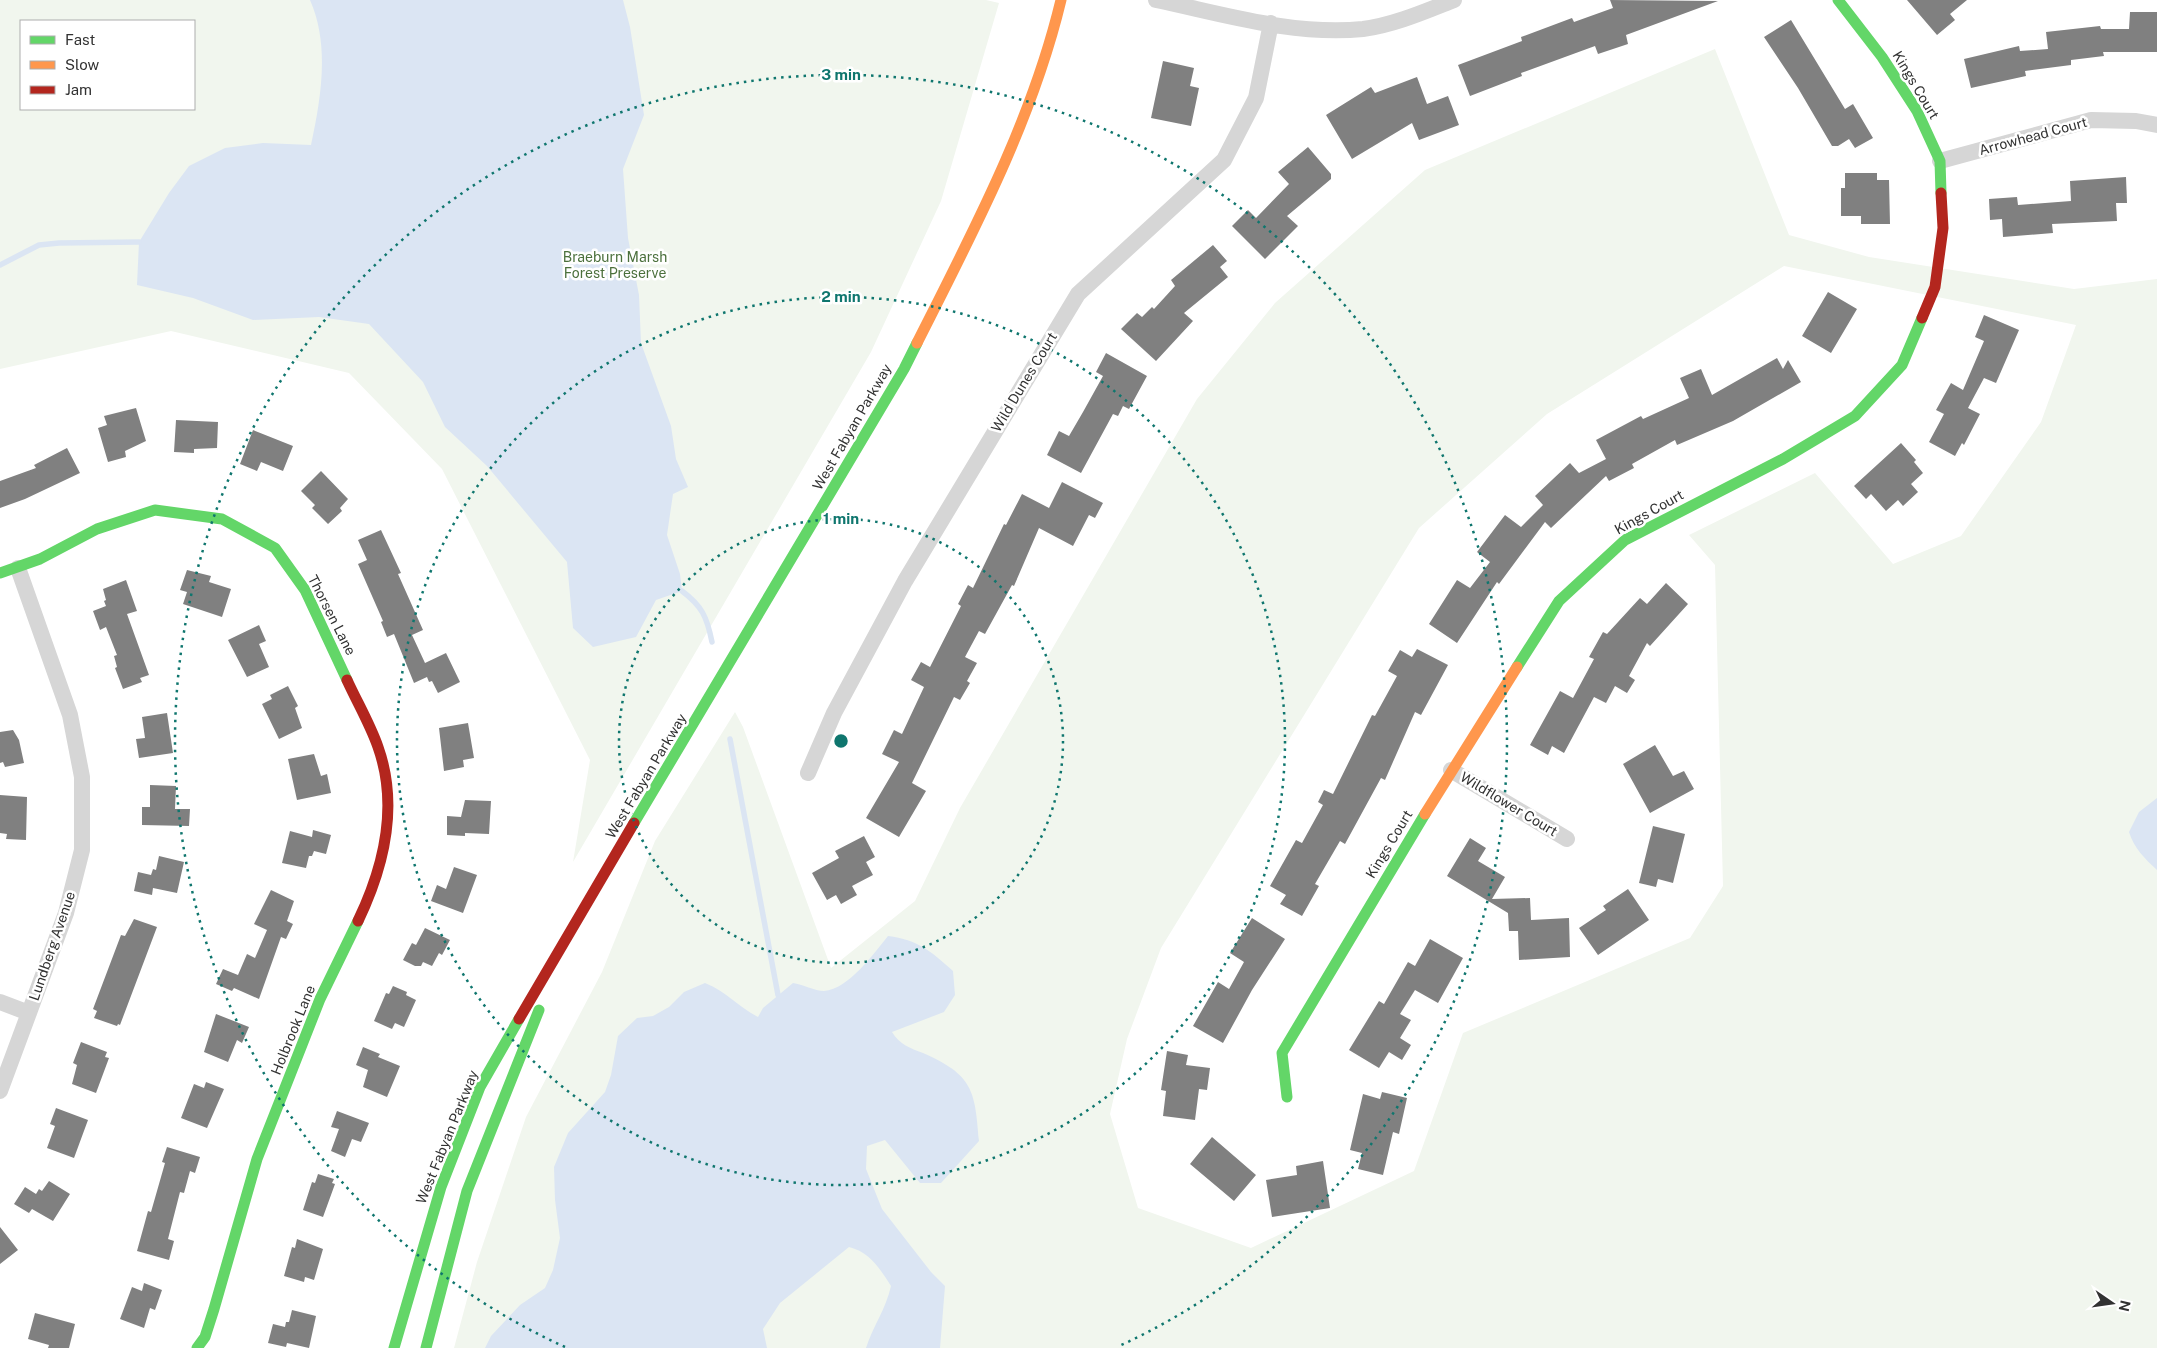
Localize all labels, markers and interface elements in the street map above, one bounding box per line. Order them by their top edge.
legend [20,20,195,110]
text: Fast [65,31,95,48]
street label: Kings Court [1889,48,1943,122]
text: Slow [65,56,100,73]
text: 3 min [821,66,861,83]
text: Jam [65,81,92,98]
street label: Arrowhead Court [1977,114,2089,158]
park label: Braeburn Marsh Forest Preserve [563,249,667,281]
text: 2 min [821,288,861,305]
street label: Wild Dunes Court [988,329,1060,435]
street label: West Fabyan Parkway [809,361,895,493]
street label: Kings Court [1612,486,1686,538]
text: 1 min [823,510,859,527]
street label: Thorsen Lane [305,572,359,658]
street label: West Fabyan Parkway [602,710,690,841]
centre of rings [832,732,850,750]
street label: Wildflower Court [1458,769,1560,839]
street label: Kings Court [1362,807,1416,881]
street label: Lundberg Avenue [26,889,78,1003]
street label: Holbrook Lane [268,983,318,1077]
street label: West Fabyan Parkway [413,1067,481,1206]
north arrow [2087,1278,2137,1328]
text: N [2116,1299,2134,1313]

